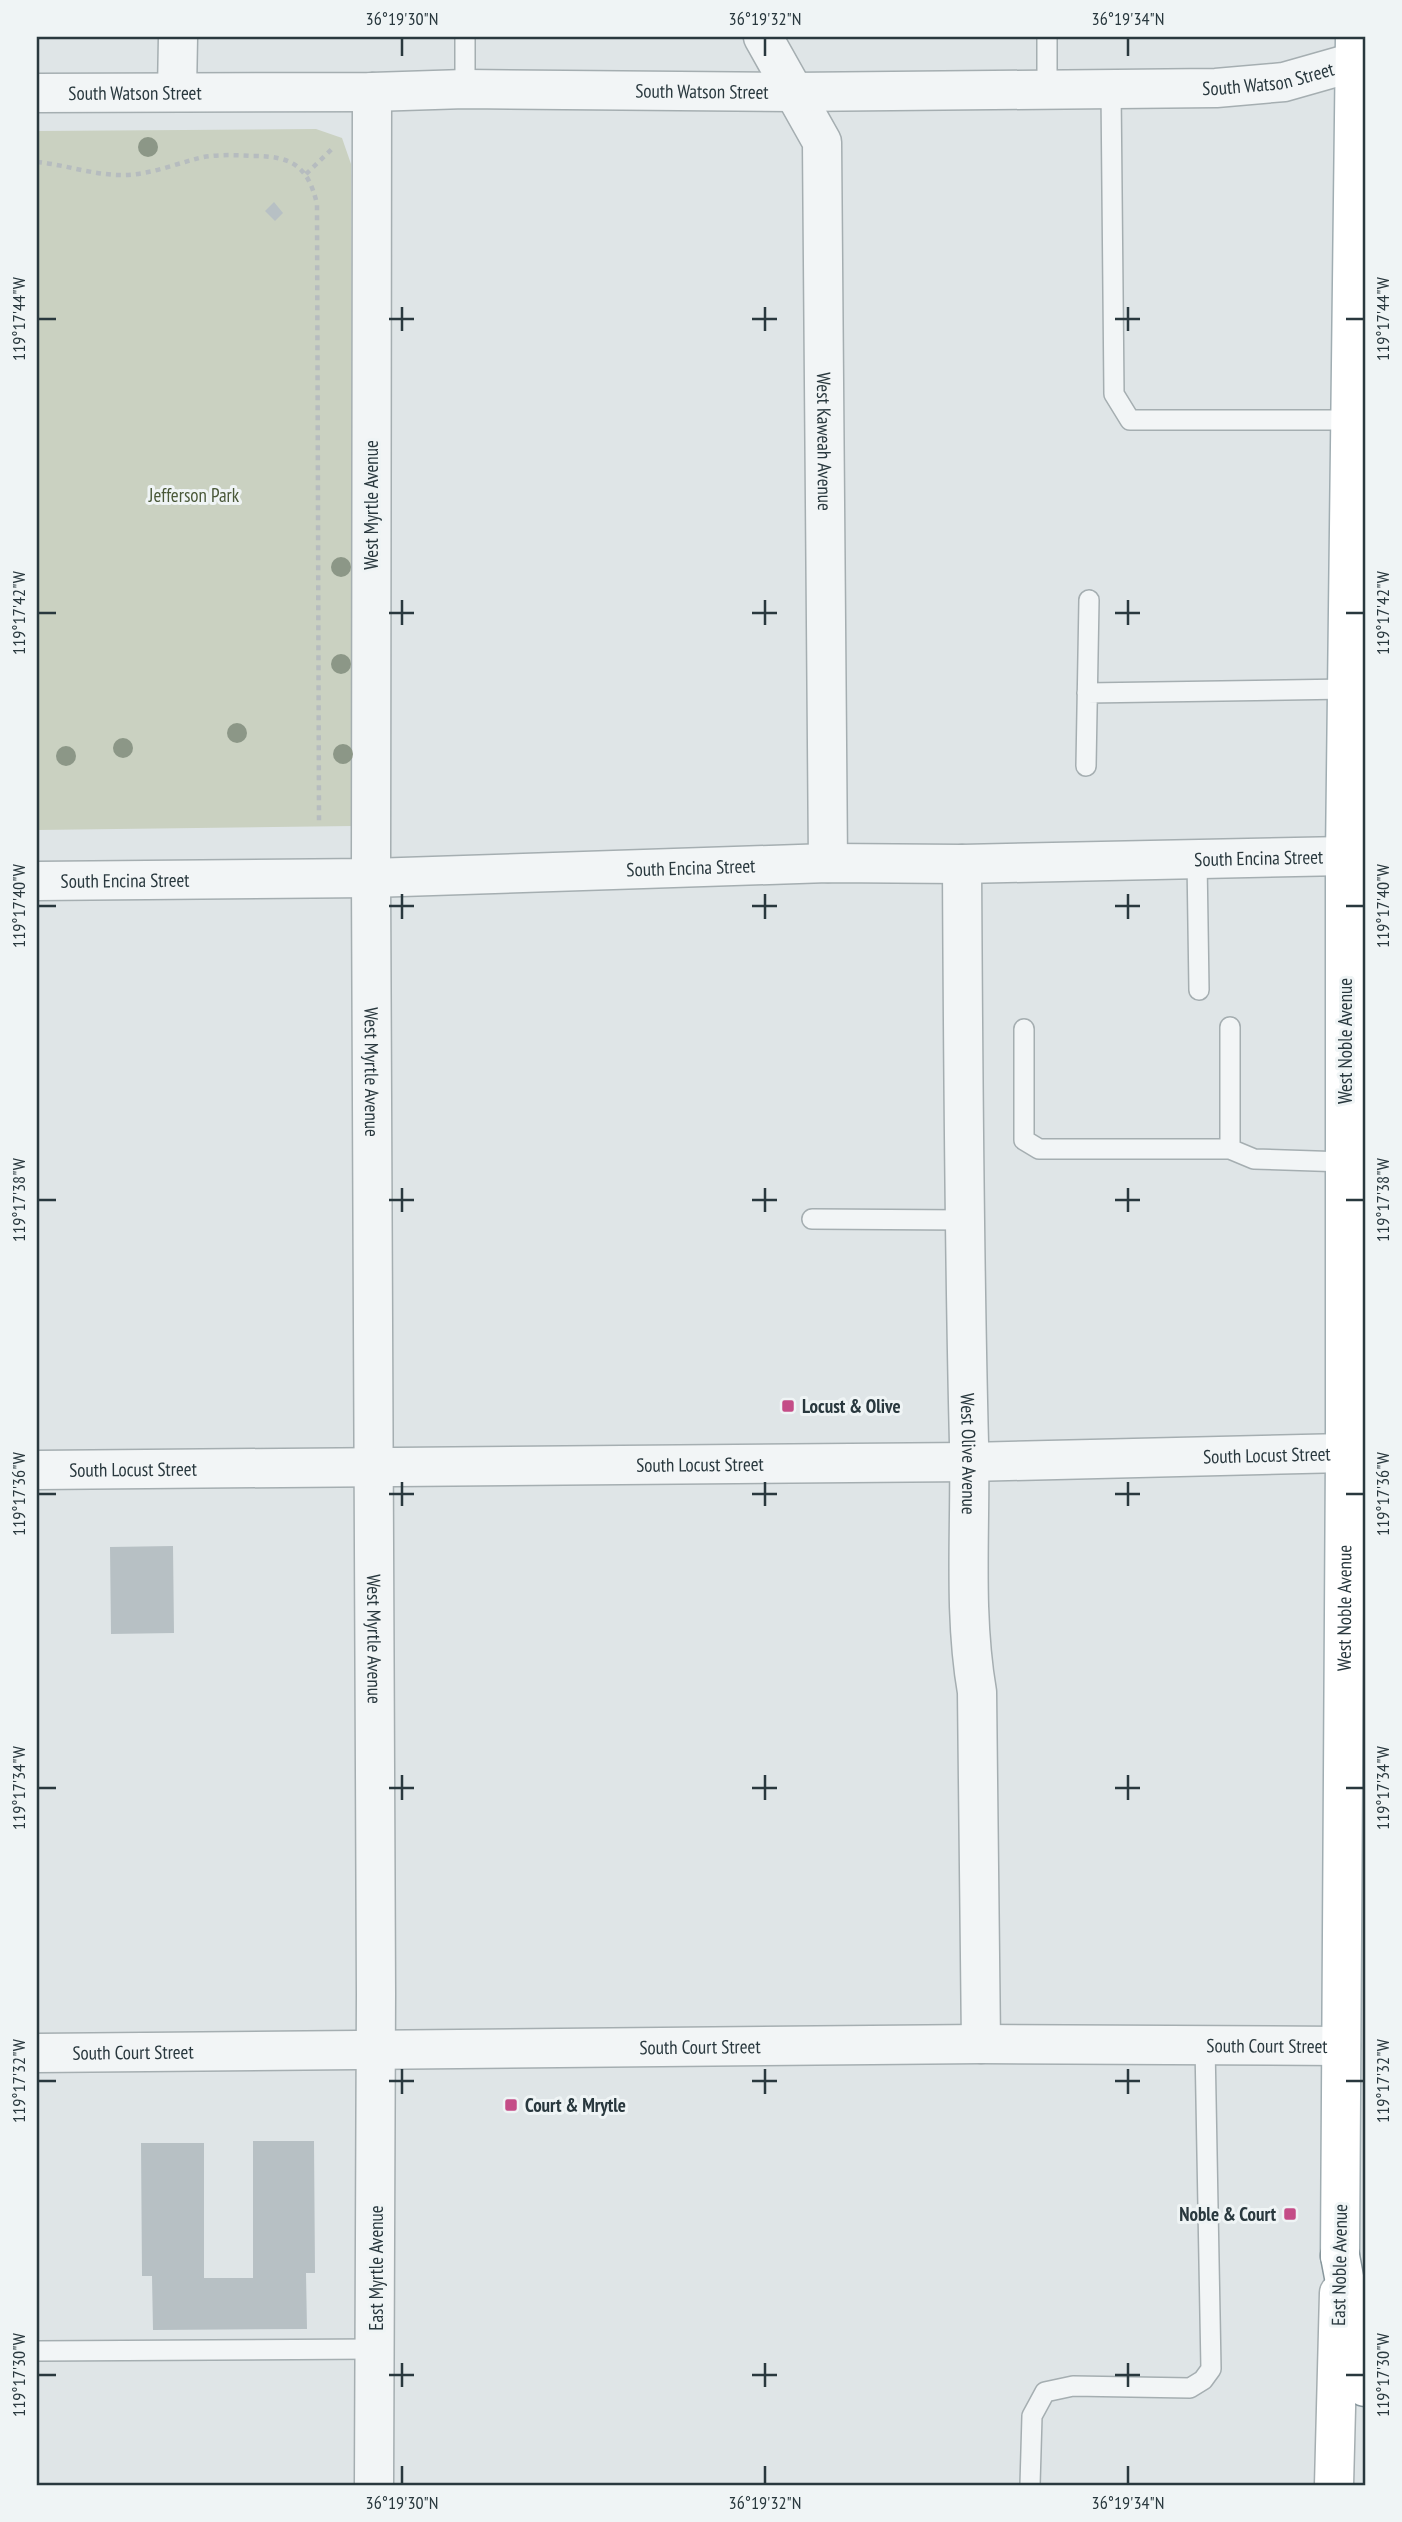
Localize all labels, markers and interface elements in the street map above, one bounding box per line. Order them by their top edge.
text: 36°19'30"N [366,7,438,30]
text: 36°19'32"N [729,7,801,30]
text: 36°19'34"N [1092,7,1164,30]
street label: South Watson Street [1202,56,1337,100]
street label: South Watson Street [635,79,769,104]
street label: South Watson Street [68,81,202,105]
text: 119°17'44"W [7,277,30,361]
text: 119°17'44"W [1371,277,1394,361]
street label: West Kaweah Avenue [812,372,837,511]
street label: West Myrtle Avenue [359,440,383,570]
park label: Jefferson Park [148,483,240,507]
text: 119°17'42"W [7,571,30,655]
text: 119°17'42"W [1371,571,1394,655]
street label: South Encina Street [1194,844,1324,871]
street label: South Encina Street [626,853,756,882]
text: 119°17'40"W [7,864,30,948]
text: 119°17'40"W [1371,864,1394,948]
street label: South Encina Street [60,868,190,893]
street label: West Noble Avenue [1333,978,1357,1104]
street label: West Myrtle Avenue [360,1007,384,1137]
text: 119°17'38"W [7,1158,30,1242]
text: 119°17'38"W [1371,1158,1394,1242]
street label: West Olive Avenue [956,1393,981,1515]
place label: Locust & Olive [802,1394,901,1418]
marker: Locust & Olive [780,1398,796,1414]
street label: South Locust Street [1203,1441,1332,1468]
text: 119°17'36"W [7,1452,30,1536]
street label: South Locust Street [636,1452,765,1477]
text: 119°17'36"W [1371,1452,1394,1536]
street label: South Locust Street [69,1457,198,1482]
street label: West Noble Avenue [1332,1545,1356,1671]
street label: West Myrtle Avenue [362,1574,387,1704]
text: 119°17'34"W [7,1746,30,1830]
text: 119°17'34"W [1371,1746,1394,1830]
street label: South Court Street [1206,2033,1328,2058]
street label: South Court Street [639,2034,761,2059]
text: 119°17'32"W [7,2039,30,2123]
text: 119°17'32"W [1371,2039,1394,2123]
street label: South Court Street [72,2040,194,2065]
place label: Court & Mrytle [525,2093,626,2117]
marker: Court & Mrytle [503,2097,519,2113]
place label: Noble & Court [1179,2202,1276,2226]
street label: East Noble Avenue [1326,2204,1352,2326]
street label: East Myrtle Avenue [364,2205,388,2331]
marker: Noble & Court [1282,2206,1298,2222]
text: 119°17'30"W [7,2333,30,2417]
text: 119°17'30"W [1371,2333,1394,2417]
text: 36°19'30"N [366,2491,438,2514]
text: 36°19'32"N [729,2491,801,2514]
text: 36°19'34"N [1092,2491,1164,2514]

